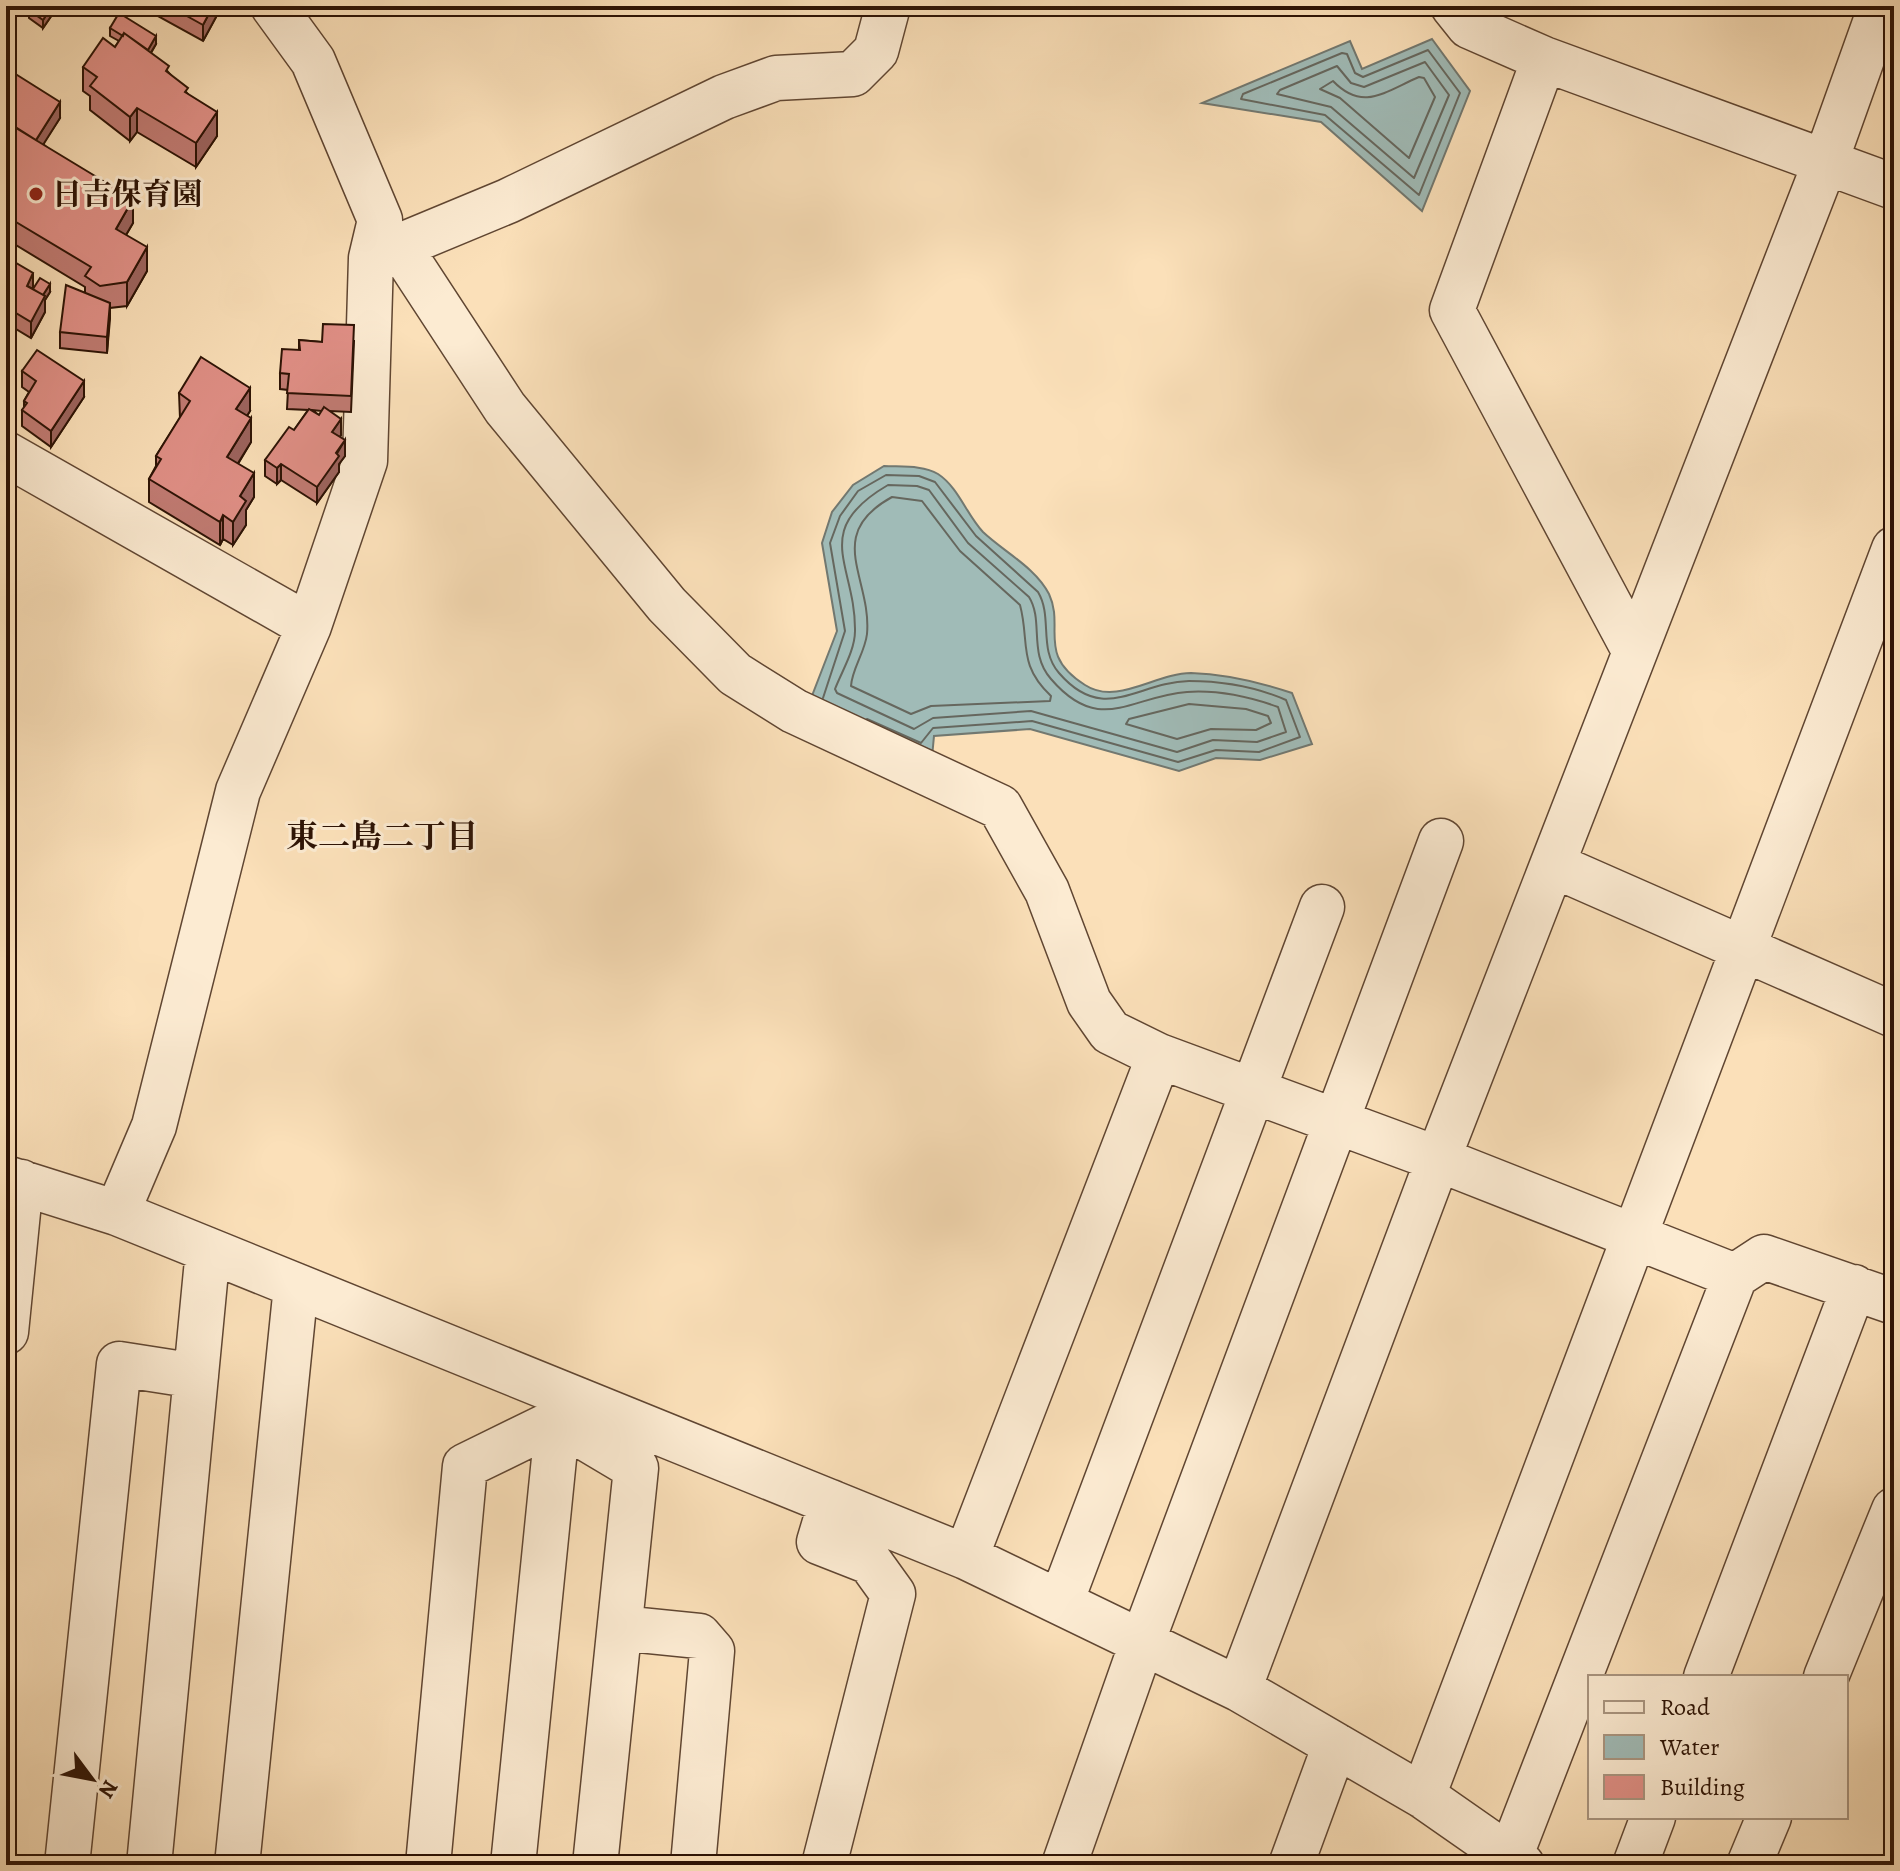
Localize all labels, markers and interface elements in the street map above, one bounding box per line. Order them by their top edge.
place label: 日吉保育園 [52,174,202,214]
marker: 日吉保育園 [27,185,45,203]
district label: 東二島二丁目 [286,814,478,858]
legend [1588,1675,1848,1819]
text: Road [1660,1691,1710,1723]
text: Water [1659,1731,1720,1763]
north arrow [52,1739,132,1819]
text: Building [1660,1771,1745,1803]
text: N [91,1774,125,1804]

